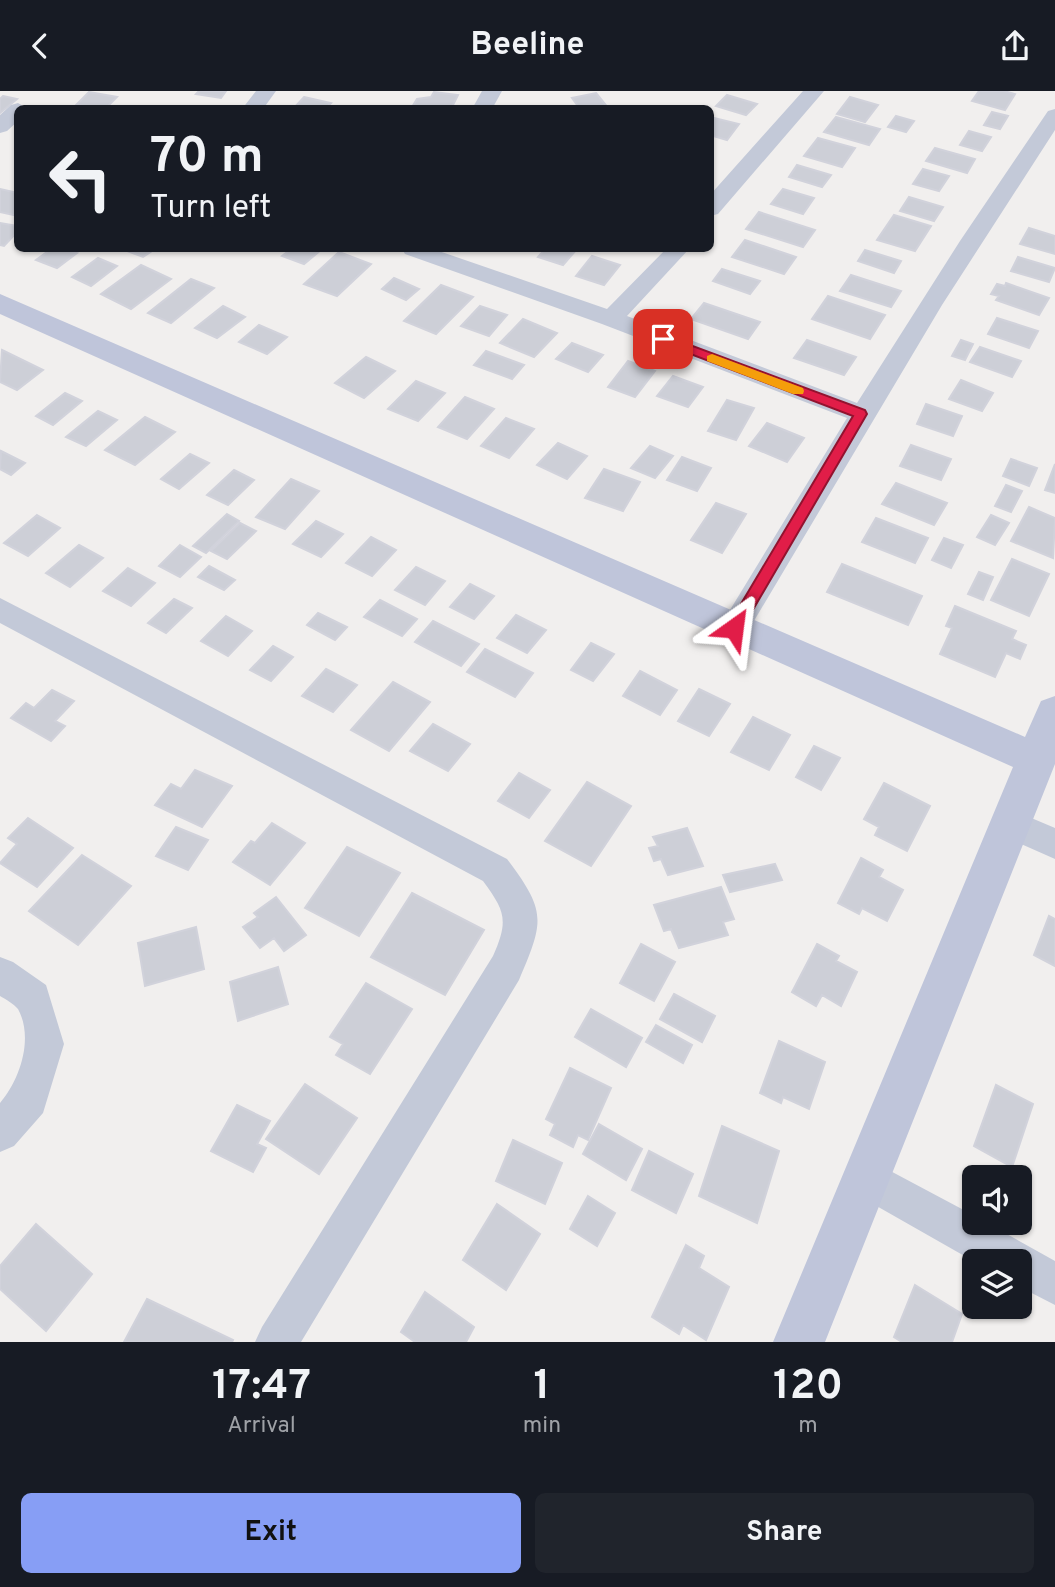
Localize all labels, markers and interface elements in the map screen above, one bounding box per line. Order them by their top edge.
text: Beeline [471,26,584,66]
icon: back [21,27,59,65]
icon: share [996,27,1034,65]
text: 70 m [150,128,264,190]
icon: left [35,133,126,224]
text: Turn left [150,189,271,229]
pin [633,309,693,369]
icon: arrive [644,320,682,358]
position arrow [697,591,771,665]
map controls [962,1165,1032,1319]
button: sound [962,1165,1032,1235]
button: layers [962,1249,1032,1319]
text: 17:47 [212,1361,311,1414]
text: 1 [534,1361,550,1414]
text: 120 [773,1361,843,1414]
text: Arrival [227,1412,296,1441]
text: min [523,1412,561,1441]
text: m [798,1412,818,1441]
button: Exit [21,1493,521,1573]
button: Share [535,1493,1034,1573]

